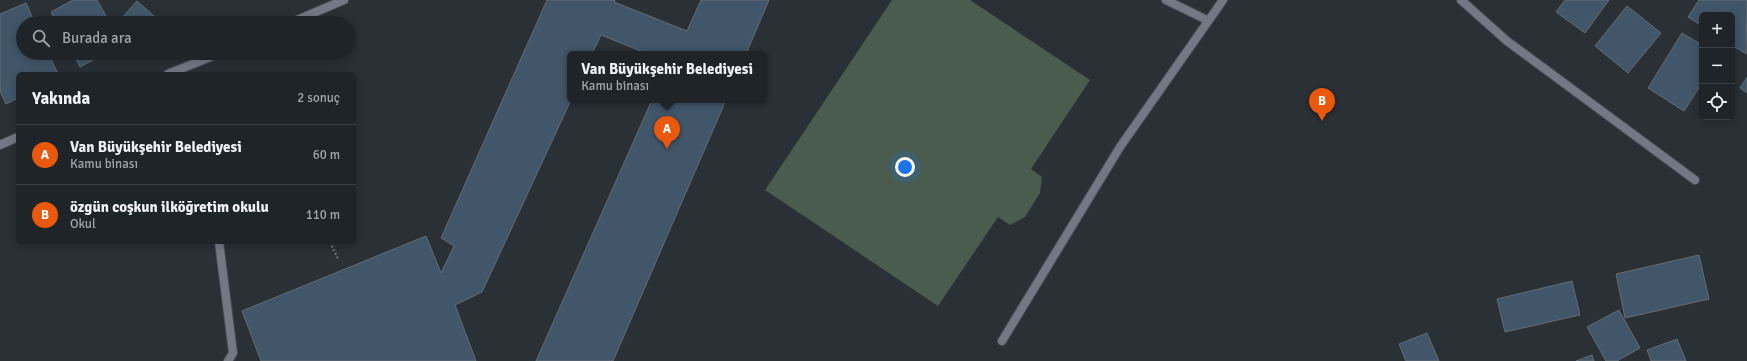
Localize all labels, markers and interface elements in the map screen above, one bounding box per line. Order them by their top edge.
map controls [1699,12,1735,120]
button: + [1699,12,1735,48]
search box [16,16,356,60]
icon: search [30,27,52,49]
text: Burada ara [62,29,132,47]
button: − [1699,48,1735,84]
popup [567,51,767,103]
text: Van Büyükşehir Belediyesi [581,60,753,78]
text: Kamu binası [581,78,649,94]
button: locate [1699,84,1735,120]
text: Yakında [32,88,90,109]
pin: B [1309,88,1335,121]
text: 2 sonuç [297,90,340,106]
pin: A [654,116,680,149]
text: Van Büyükşehir Belediyesi [70,138,242,156]
text: A [41,147,49,163]
text: 60 m [313,147,340,163]
text: Kamu binası [70,156,138,172]
your location [895,157,915,177]
text: özgün coşkun ilköğretim okulu [70,198,269,216]
text: B [41,207,49,223]
text: 110 m [306,207,340,223]
text: Okul [70,216,96,232]

